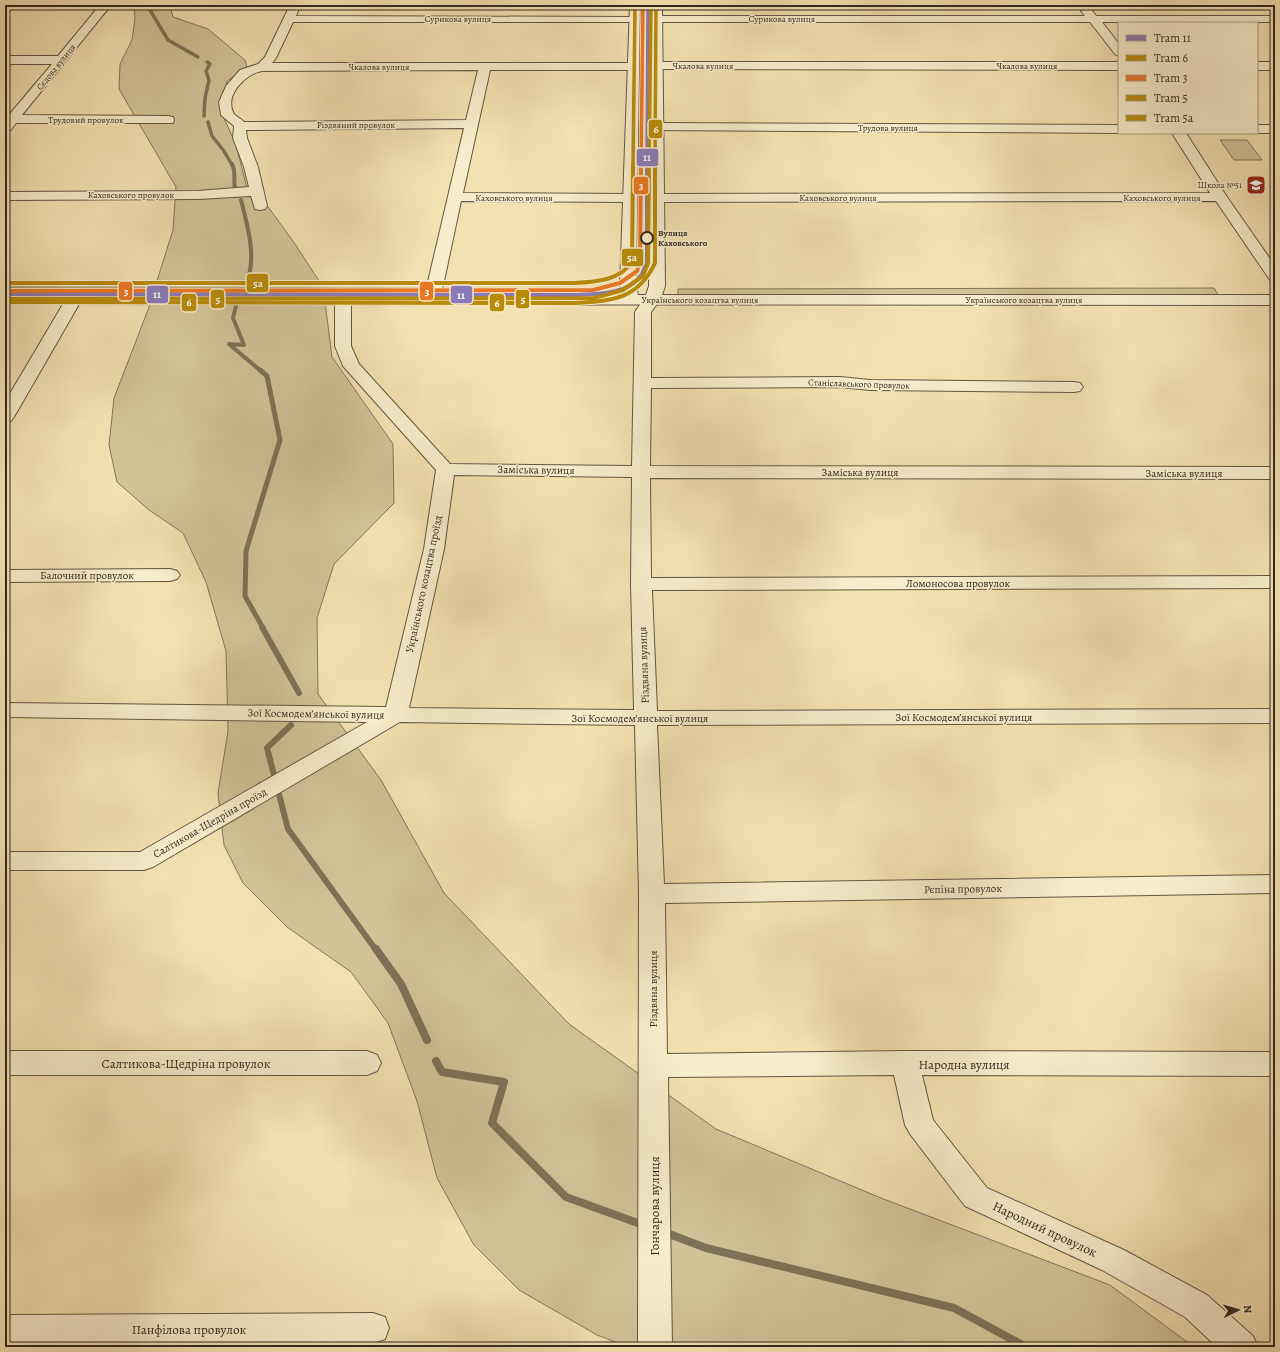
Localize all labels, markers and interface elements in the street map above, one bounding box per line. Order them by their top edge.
street label: Сурикова вулиця [425,13,491,25]
street label: Сурикова вулиця [749,13,815,25]
legend [1118,22,1258,134]
text: Tram 11 [1154,30,1191,46]
street label: Сєдова вулиця [34,41,78,93]
text: Tram 6 [1154,50,1189,66]
street label: Чкалова вулиця [673,60,733,72]
street label: Чкалова вулиця [997,60,1057,72]
street label: Чкалова вулиця [349,61,409,73]
text: Tram 3 [1154,70,1188,86]
text: Tram 5 [1154,90,1188,106]
text: Tram 5а [1154,110,1194,126]
street label: Трудовий провулок [48,114,124,126]
street label: Різдвяний провулок [317,119,395,131]
line badge: 6 [648,119,663,139]
text: 6 [653,122,659,137]
street label: Трудова вулиця [858,122,918,134]
line badge: 11 [636,148,659,167]
text: 11 [643,150,651,165]
school or university icon: Школа №51 [1245,174,1267,196]
line badge: 3 [633,176,649,195]
text: 3 [639,178,644,193]
place label: Школа №51 [1198,179,1242,191]
street label: Каховського провулок [88,189,174,201]
street label: Каховського вулиця [475,192,553,204]
street label: Каховського вулиця [799,192,877,204]
street label: Каховського вулиця [1123,192,1201,204]
place label: Вулиця Каховського [658,227,708,249]
marker: Вулиця Каховського [640,231,654,245]
line badge: 5а [621,248,644,267]
text: 5а [627,250,638,265]
line badge: 5а [246,273,269,293]
text: 5а [253,276,264,291]
line badge: 3 [118,281,133,301]
line badge: 3 [419,281,434,301]
text: 3 [124,284,129,299]
text: 3 [425,284,430,299]
line badge: 11 [146,285,169,304]
line badge: 11 [450,285,473,304]
text: 11 [153,287,161,302]
text: 11 [457,288,465,303]
line badge: 5 [210,289,225,309]
line badge: 5 [515,289,530,309]
text: 5 [216,292,221,307]
text: 5 [521,292,526,307]
line badge: 6 [181,293,197,312]
line badge: 6 [489,293,505,312]
street label: Українського козацтва вулиця [642,294,758,306]
street label: Українського козацтва вулиця [966,294,1082,306]
text: 6 [186,295,192,310]
text: 6 [494,296,500,311]
street label: Станіславського провулок [808,376,910,392]
street label: Заміська вулиця [497,462,575,478]
street label: Заміська вулиця [821,465,899,480]
street label: Заміська вулиця [1145,466,1223,481]
street label: Українського козацтва проїзд [402,513,446,654]
street label: Балочний провулок [40,568,134,583]
street label: Ломоносова провулок [906,576,1011,591]
street label: Різдвяна вулиця [635,626,653,704]
street label: Зої Космодем’янської вулиця [247,705,385,723]
street label: Зої Космодем’янської вулиця [896,710,1032,725]
street label: Зої Космодем’янської вулиця [572,711,708,726]
street label: Салтикова-Щедріна проїзд [150,784,270,862]
street label: Рєпіна провулок [924,881,1002,897]
street label: Різдвяна вулиця [646,951,661,1027]
street label: Салтикова-Щедріна провулок [102,1055,271,1072]
street label: Народна вулиця [918,1056,1010,1073]
street label: Гончарова вулиця [646,1156,663,1256]
street label: Народний провулок [990,1197,1100,1261]
north arrow [1218,1290,1258,1330]
text: N [1240,1305,1255,1314]
street label: Панфілова провулок [132,1321,247,1338]

